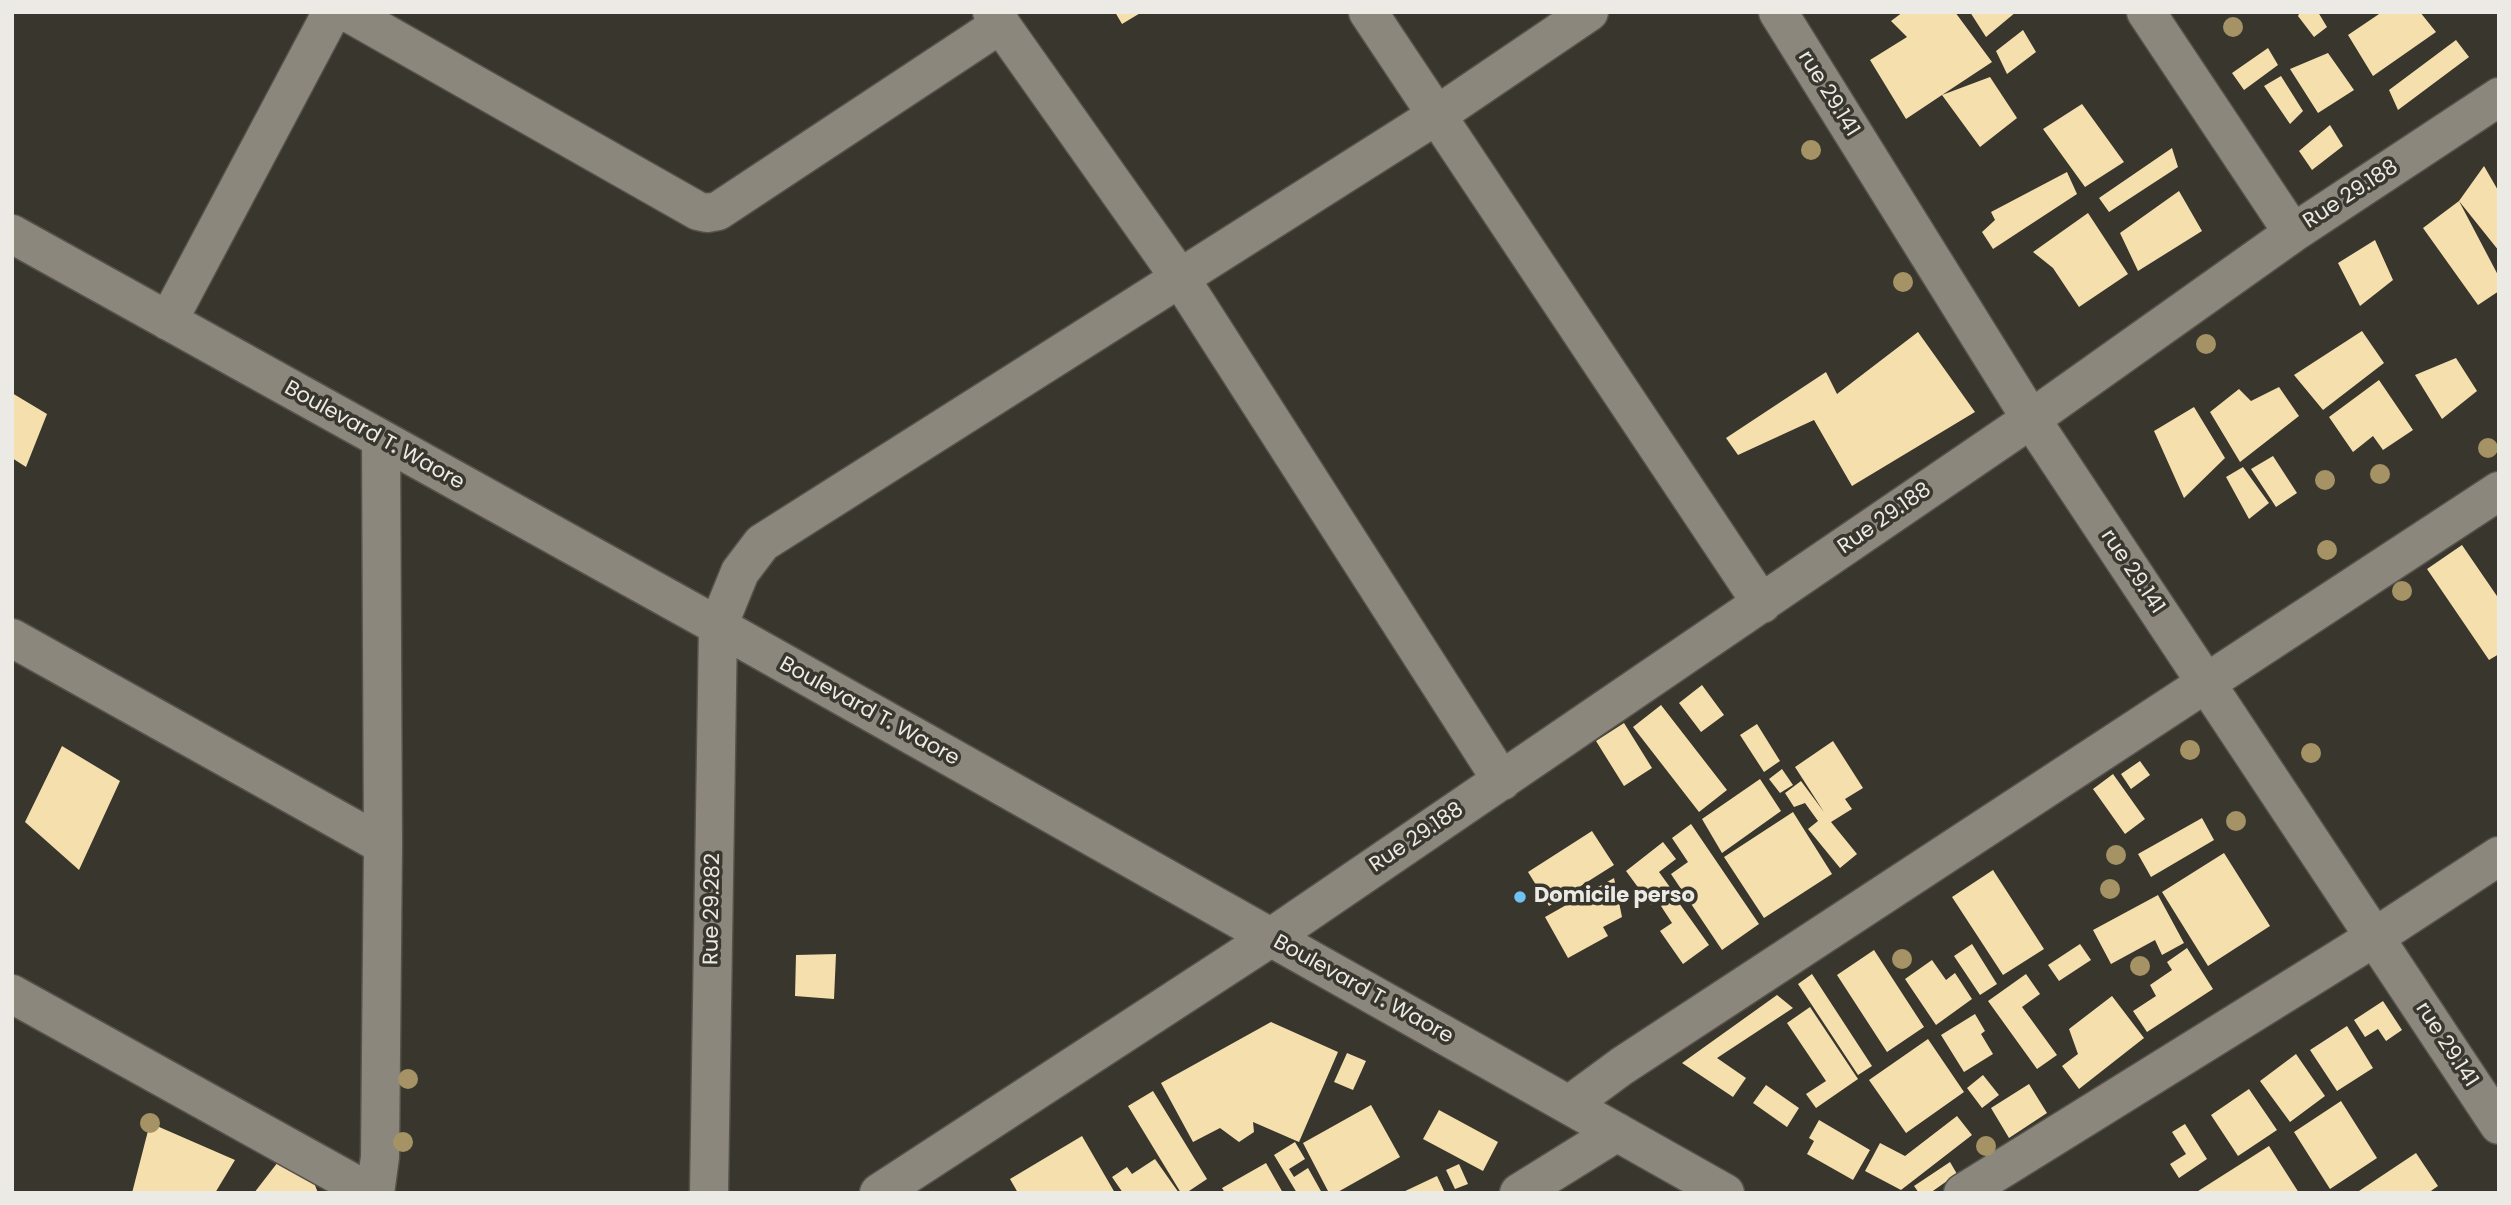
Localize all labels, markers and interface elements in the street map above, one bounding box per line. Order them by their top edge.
street label: rue 29.141 [1792,47,1864,141]
street label: Rue 29.188 [2299,155,2403,235]
street label: Boulevard T. Waore [280,376,468,496]
street label: Rue 29.188 [1834,478,1936,560]
street label: rue 29.141 [2095,525,2169,619]
street label: Boulevard T. Waore [775,652,963,772]
street label: Rue 29.188 [1365,797,1469,879]
street label: Rue 29.282 [699,853,727,965]
place label: Domicile perso [1534,884,1695,910]
marker: Domicile perso [1512,889,1528,905]
street label: Boulevard T. Waore [1269,930,1457,1050]
street label: rue 29.141 [2409,998,2483,1092]

